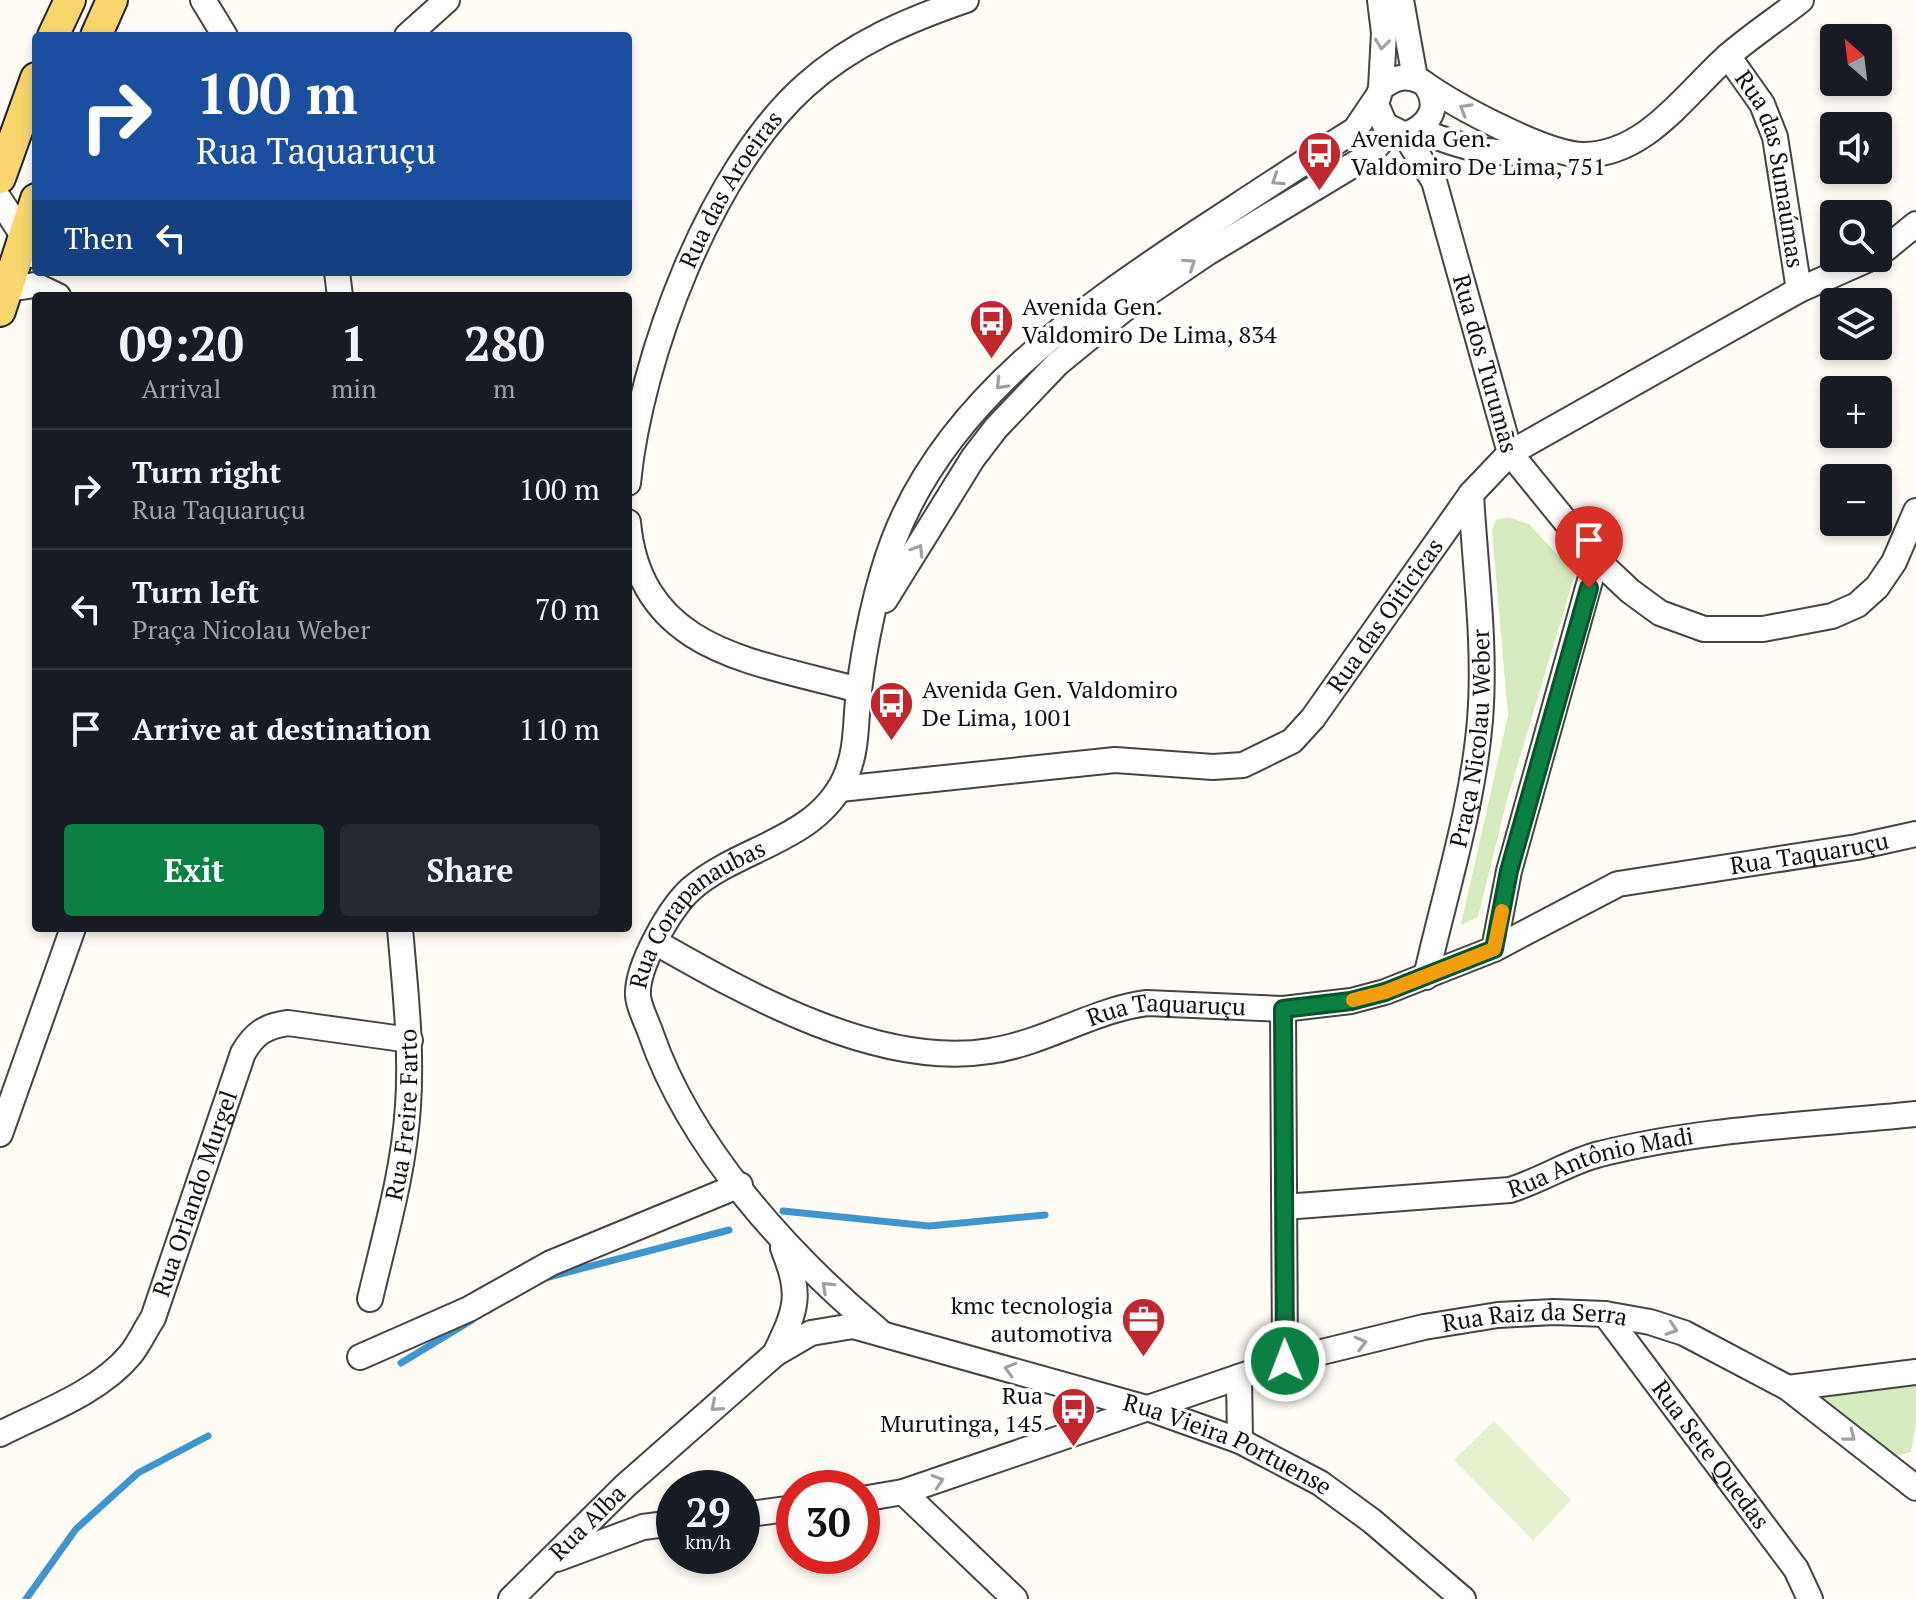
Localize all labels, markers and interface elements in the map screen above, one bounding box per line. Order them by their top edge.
north arrow [1820,24,1892,96]
map controls [1820,24,1892,536]
one-way arrow [1374,37,1391,51]
text: 100 m [196,56,358,130]
icon: right [64,64,168,168]
street label: Rua das Sumaúmas [1728,64,1812,270]
street label: Rua das Aroeiras [671,103,789,273]
one-way arrow [1459,103,1474,119]
button: sound [1820,112,1892,184]
place label: Avenida Gen. Valdomiro De Lima, 751 [1351,122,1606,182]
text: Rua Taquaruçu [196,127,436,174]
bus stop icon: Avenida Gen. Valdomiro De Lima, 751 [1296,129,1344,192]
one-way arrow [1271,171,1285,186]
button: search [1820,200,1892,272]
icon: left [149,216,193,260]
text: Then [64,218,133,258]
one-way arrow [1182,259,1196,274]
street label: Rua dos Turumãs [1446,270,1526,456]
button: layers [1820,288,1892,360]
place label: Avenida Gen. Valdomiro De Lima, 834 [1022,290,1277,350]
bus stop icon: Avenida Gen. Valdomiro De Lima, 834 [967,297,1015,360]
text: 09:20 [119,311,244,375]
text: 1 [340,311,367,375]
text: 280 [464,311,545,375]
text: Arrival [142,371,221,405]
text: min [331,371,377,405]
text: m [493,371,516,405]
one-way arrow [996,375,1010,389]
button: + [1820,376,1892,448]
text: Turn right [132,452,281,492]
button: − [1820,464,1892,536]
icon: right [64,467,108,511]
text: 100 m [519,469,600,509]
text: Rua Taquaruçu [132,492,306,526]
pin [1555,506,1623,588]
icon: arrive [1567,518,1611,562]
street label: Rua das Oiticicas [1319,531,1450,699]
one-way arrow [909,544,924,559]
text: Turn left [132,572,259,612]
icon: left [64,587,108,631]
text: 70 m [535,589,600,629]
text: Praça Nicolau Weber [132,612,370,646]
street label: Praça Nicolau Weber [1442,628,1497,850]
place label: Avenida Gen. Valdomiro De Lima, 1001 [922,673,1178,733]
bus stop icon: Avenida Gen. Valdomiro De Lima, 1001 [867,680,915,743]
icon: arrive [64,707,108,751]
text: Arrive at destination [132,709,431,749]
text: 110 m [519,709,600,749]
street label: Rua Taquaruçu [1728,823,1892,881]
button: Exit [64,824,324,916]
button: Share [340,824,600,916]
street label: Rua Corapanaubas [621,832,770,991]
street label: Rua Taquaruçu [1082,986,1247,1033]
street label: Rua Freire Farto [377,1028,424,1203]
street label: Rua Orlando Murgel [144,1086,244,1301]
street label: Rua Antônio Madi [1503,1119,1696,1205]
one-way arrow [822,1281,836,1296]
place label: kmc tecnologia automotiva [951,1289,1113,1349]
street label: Rua Raiz da Serra [1439,1295,1630,1339]
office icon: kmc tecnologia automotiva [1120,1296,1168,1359]
position arrow [1243,1319,1327,1403]
one-way arrow [1664,1320,1678,1336]
one-way arrow [1353,1335,1367,1352]
one-way arrow [1004,1362,1018,1378]
street label: Rua Sete Quedas [1645,1373,1778,1535]
place label: Rua Murutinga, 145 [880,1379,1043,1439]
street label: Rua Vieira Portuense [1120,1385,1339,1502]
bus stop icon: Rua Murutinga, 145 [1050,1386,1098,1449]
one-way arrow [711,1396,726,1411]
one-way arrow [1841,1427,1856,1441]
speed limit sign: 30 [776,1470,880,1574]
one-way arrow [930,1474,944,1490]
street label: Rua Alba [542,1477,632,1567]
text: 29 [685,1485,731,1538]
text: km/h [685,1528,731,1555]

